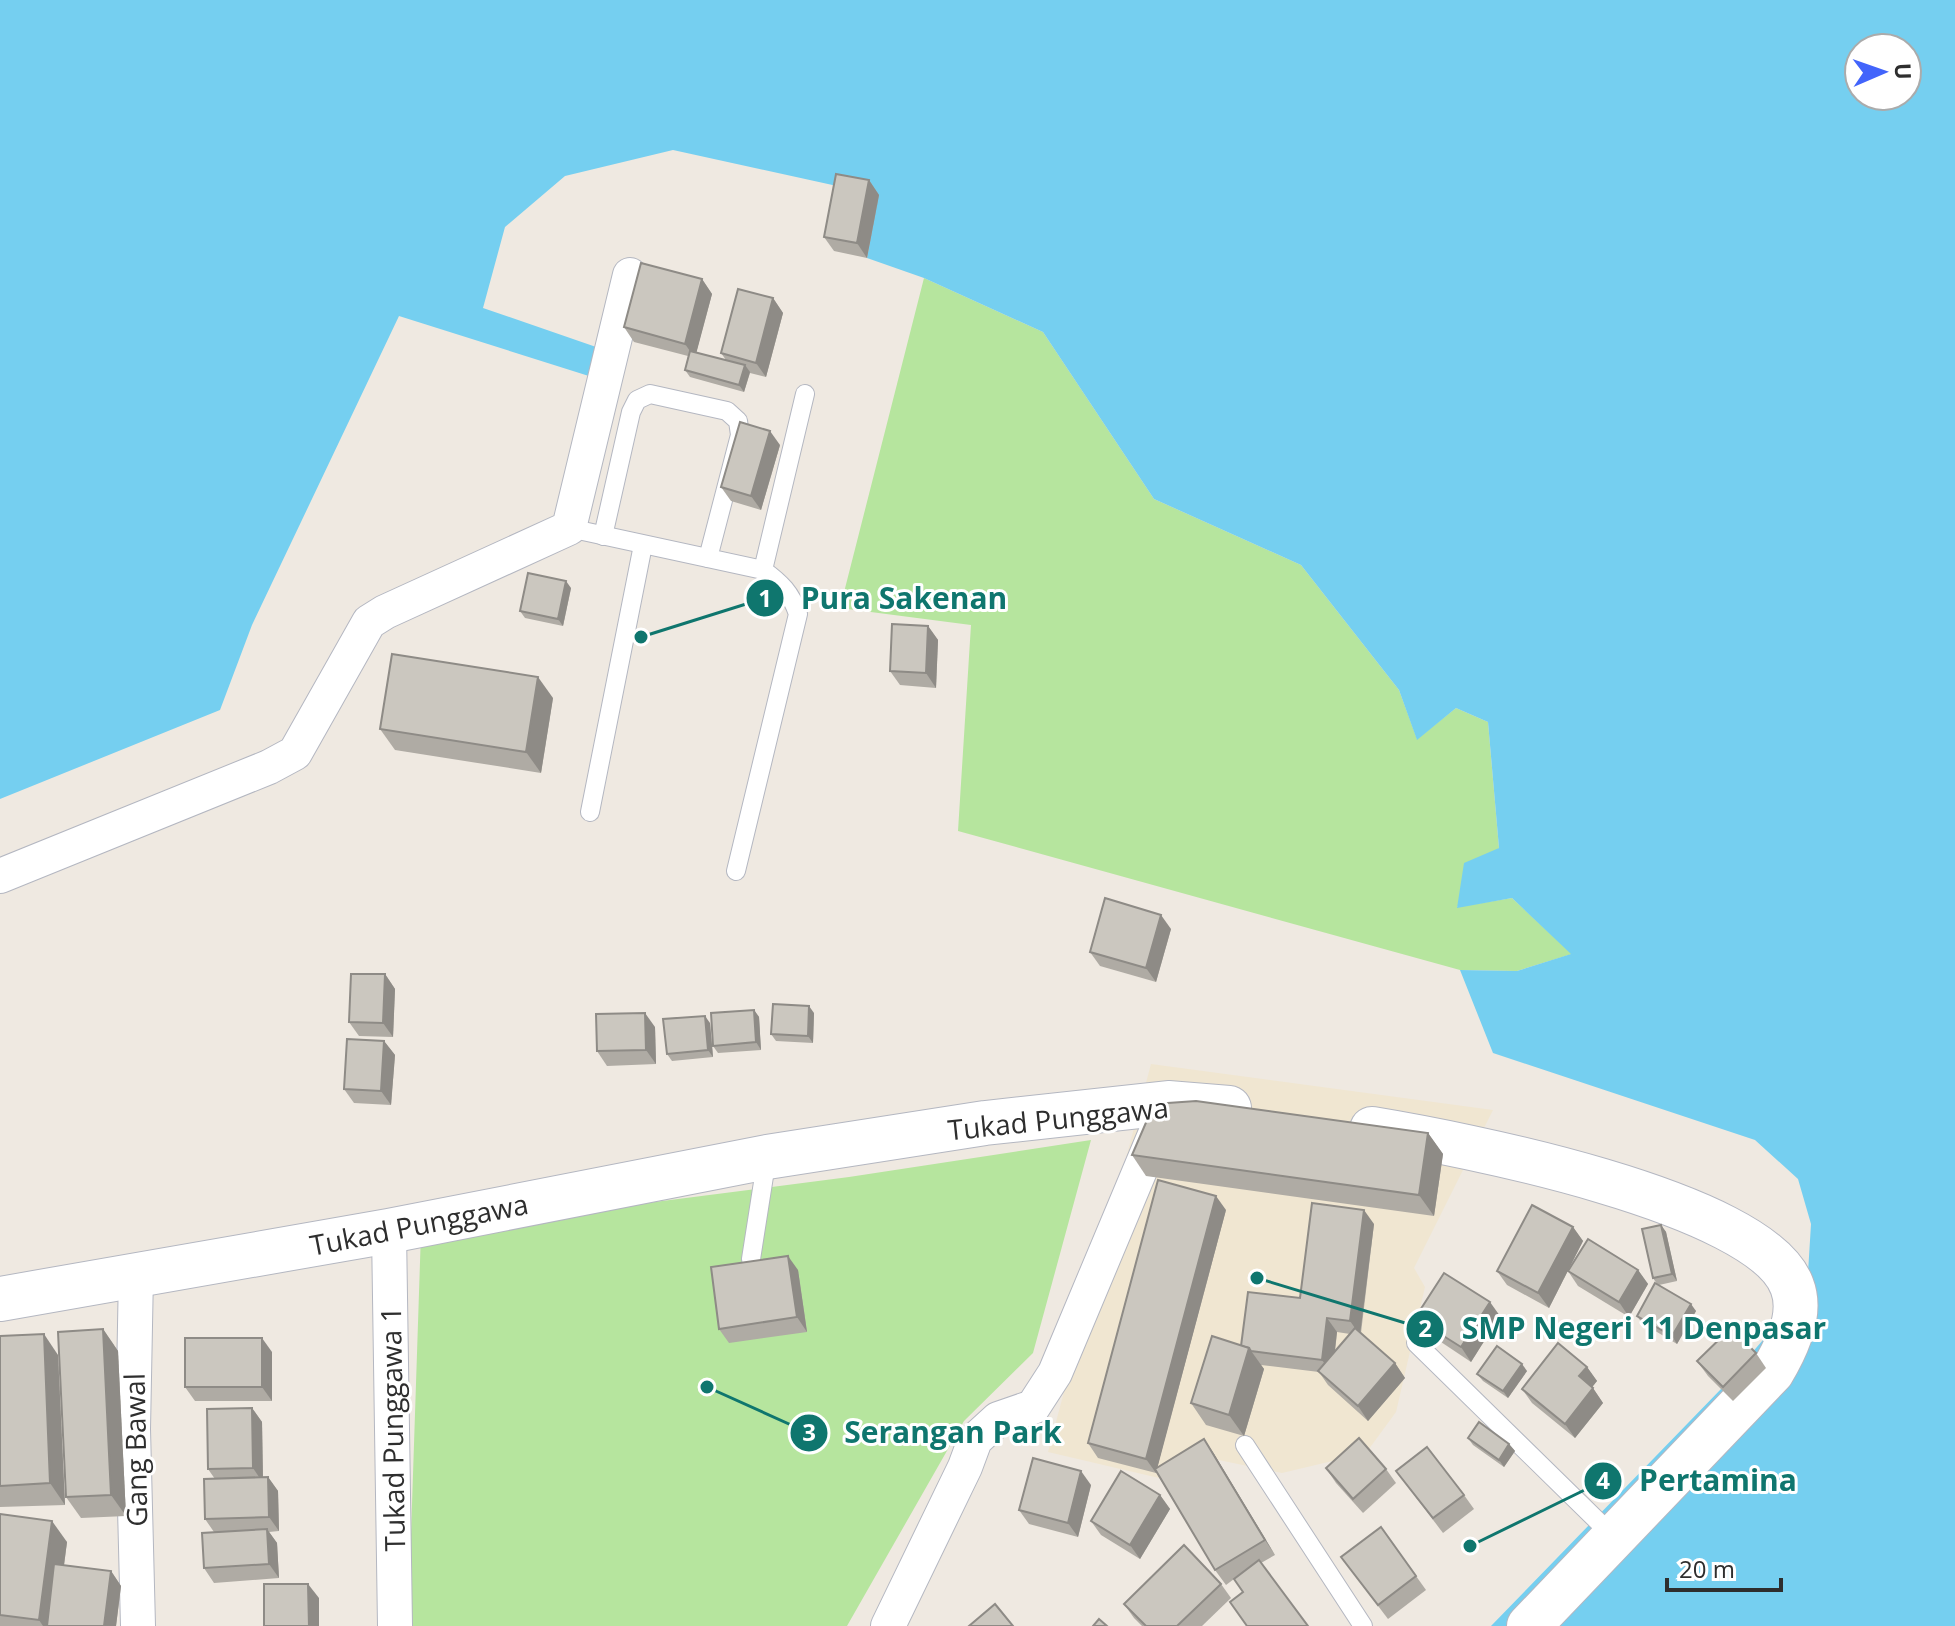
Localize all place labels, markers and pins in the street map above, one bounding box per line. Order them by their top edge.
callout: Pura Sakenan [745,571,1024,625]
callout: SMP Negeri 11 Denpasar [1405,1302,1842,1356]
callout: Serangan Park [789,1406,1078,1460]
callout: Pertamina [1583,1454,1813,1508]

